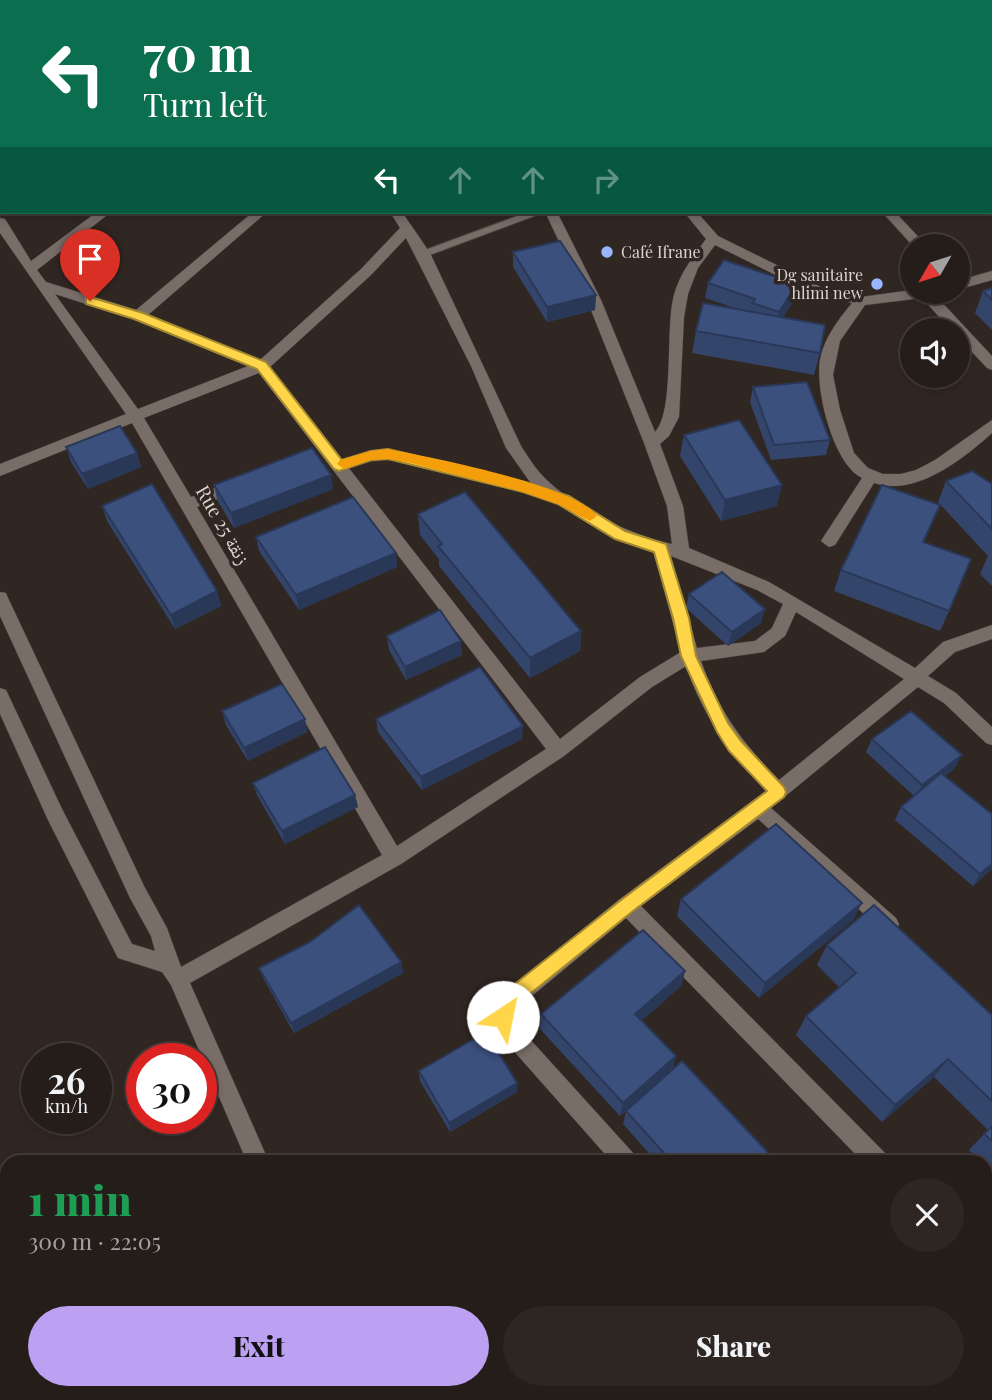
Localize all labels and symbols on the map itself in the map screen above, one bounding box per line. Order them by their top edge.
pin [60,229,120,301]
north arrow [900,234,970,304]
place label: Café Ifrane [621,241,701,262]
marker: Café Ifrane [599,244,615,260]
place label: Dg sanitaire hlimi new [777,264,864,303]
marker: Dg sanitaire hlimi new [869,276,885,292]
street label: Rue 25 زنقة [191,480,257,569]
position arrow [466,980,540,1054]
speed limit sign: 30 [126,1043,217,1134]

